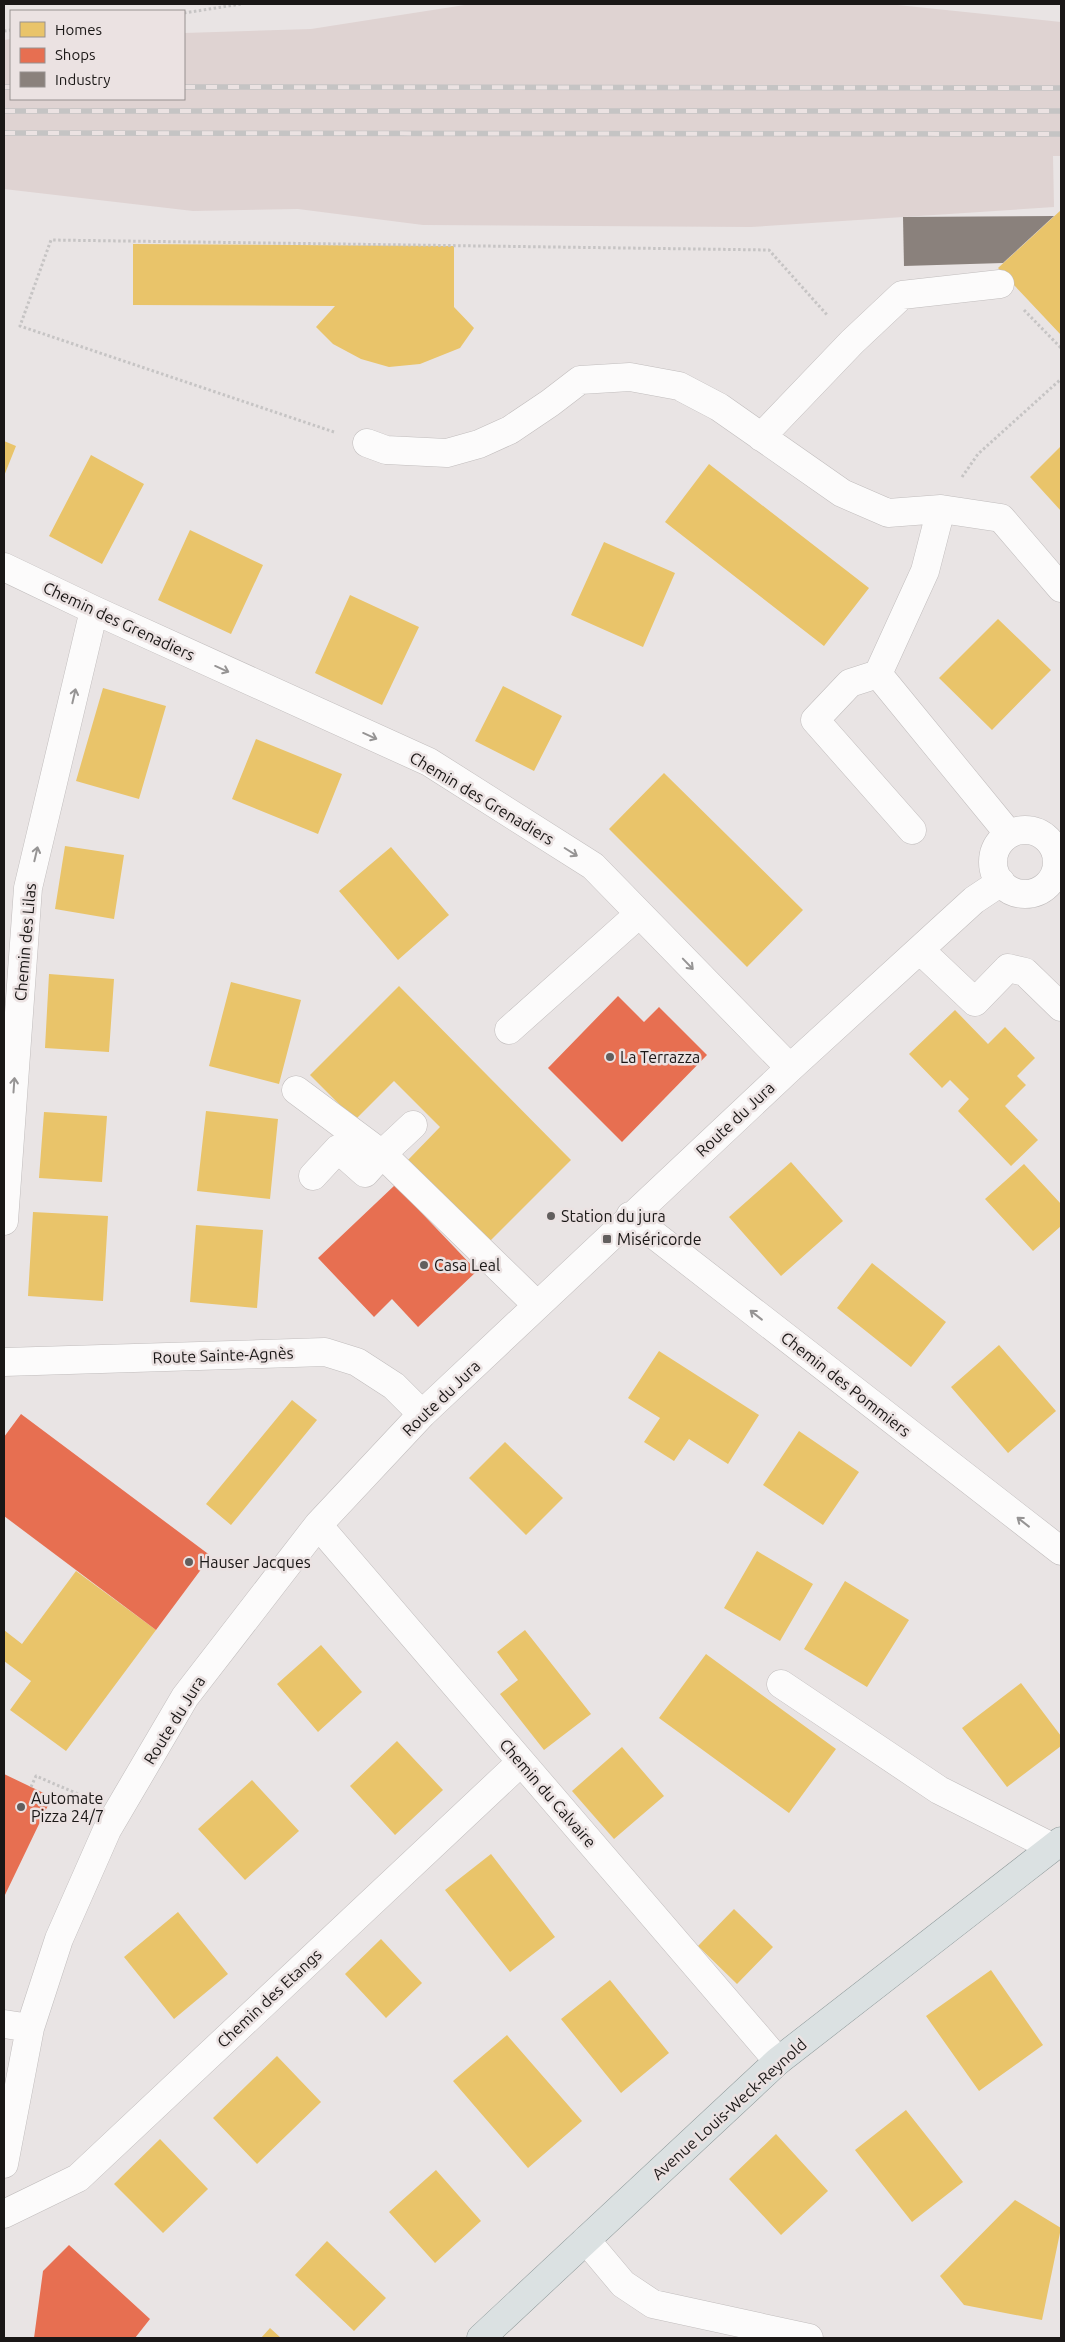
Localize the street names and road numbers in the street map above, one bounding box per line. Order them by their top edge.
street label: Chemin des Grenadiers [40,578,198,664]
street label: Chemin des Grenadiers [407,748,557,848]
street label: Chemin des Lilas [11,882,39,1002]
street label: Route du Jura [692,1078,778,1160]
street label: Chemin des Pommiers [778,1328,914,1440]
street label: Route Sainte-Agnès [152,1344,294,1366]
street label: Route du Jura [399,1357,483,1439]
street label: Route du Jura [140,1673,208,1767]
street label: Chemin du Calvaire [496,1735,600,1851]
street label: Chemin des Etangs [213,1945,325,2051]
street label: Avenue Louis-Weck-Reynold [648,2035,810,2183]

